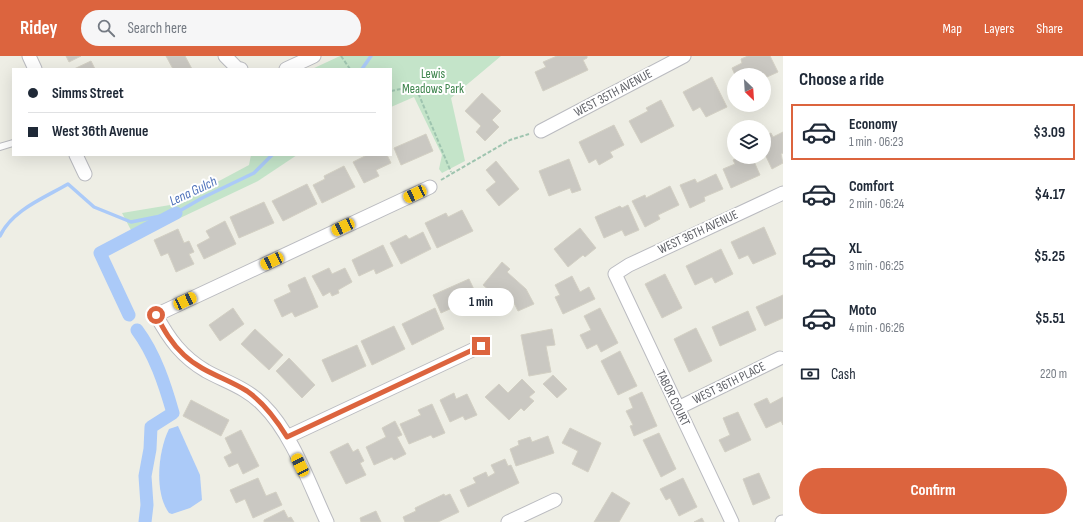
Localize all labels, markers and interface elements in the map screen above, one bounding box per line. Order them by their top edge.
search box [81,10,361,46]
text: Ridey [20,17,57,40]
icon: search [95,17,117,39]
text: Search here [127,19,187,38]
text: Map [942,20,962,37]
text: Layers [984,20,1014,37]
text: Share [1036,20,1063,37]
park label: Lewis Meadows Park [402,66,464,97]
street label: WEST 35TH AVENUE [571,66,655,120]
north arrow [727,68,771,112]
map controls [727,68,771,164]
text: Choose a ride [799,69,884,90]
text: Simms Street [52,84,124,103]
icon: car [801,114,837,150]
text: Economy [849,115,898,134]
button: layers [727,120,771,164]
text: West 36th Avenue [52,122,148,141]
text: $3.09 [1033,123,1065,142]
text: 1 min · 06:23 [849,134,903,150]
water label: Lena Gulch [166,173,220,209]
icon: car [801,176,837,212]
text: Comfort [849,177,894,196]
car [402,183,428,205]
text: $4.17 [1034,185,1065,204]
text: 2 min · 06:24 [849,196,904,212]
street label: WEST 36TH AVENUE [655,206,741,258]
car [330,216,356,238]
icon: car [801,238,837,274]
text: XL [849,239,862,258]
text: $5.25 [1034,247,1065,266]
car [259,250,285,272]
text: 3 min · 06:25 [849,258,904,274]
callout: 1 min [448,288,514,316]
car [172,290,198,312]
text: 1 min [469,294,493,310]
icon: car [801,300,837,336]
text: Moto [849,301,876,320]
route start [147,306,165,324]
text: $5.51 [1035,309,1065,328]
text: 4 min · 06:26 [849,320,905,336]
route end [472,337,490,355]
street label: WEST 36TH PLACE [690,358,768,408]
icon: cash [799,363,821,385]
text: Cash [831,365,856,384]
text: 220 m [1040,366,1067,382]
street label: TABOR COURT [652,367,694,429]
car [289,452,311,478]
button: Confirm [799,468,1067,514]

